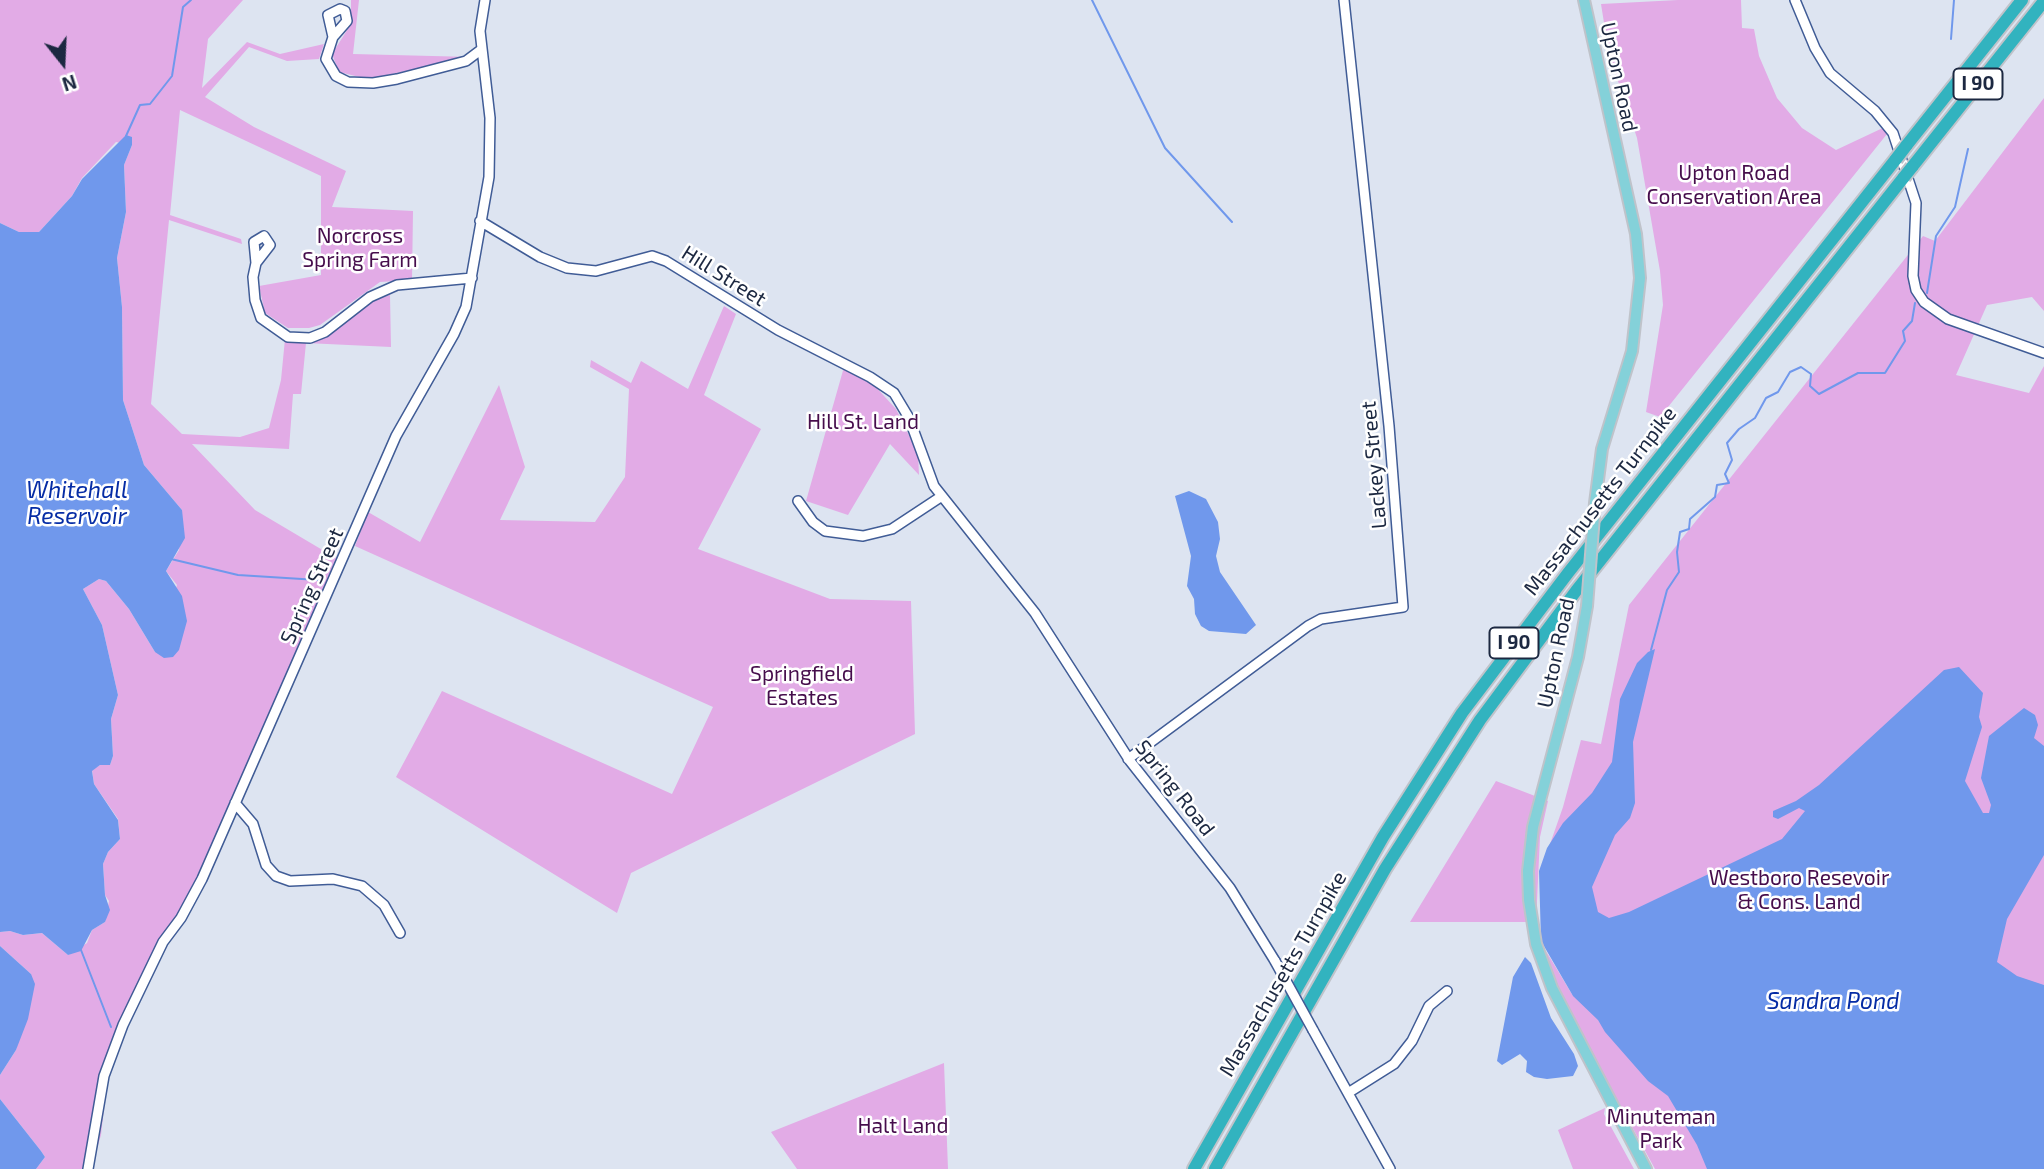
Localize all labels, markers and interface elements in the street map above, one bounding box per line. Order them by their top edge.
street label: Upton Road [1595,20,1643,134]
north arrow [28,28,98,98]
road number: I 90 [1954,68,2002,100]
text: N [60,70,80,97]
park label: Upton Road Conservation Area [1646,160,1822,210]
park label: Norcross Spring Farm [302,223,418,273]
street label: Hill Street [677,240,771,312]
street label: Lackey Street [1356,400,1392,530]
street label: Massachusetts Turnpike [1518,402,1682,600]
park label: Hill St. Land [807,409,919,435]
water label: Whitehall Reservoir [26,476,128,530]
street label: Spring Street [275,524,349,648]
street label: Upton Road [1532,596,1580,710]
road number: I 90 [1490,628,1538,658]
park label: Springfield Estates [750,661,854,711]
street label: Spring Road [1130,735,1220,841]
park label: Westboro Resevoir & Cons. Land [1709,865,1889,915]
street label: Massachusetts Turnpike [1214,867,1352,1081]
water label: Sandra Pond [1767,987,1899,1015]
park label: Minuteman Park [1606,1104,1716,1154]
park label: Halt Land [858,1113,948,1139]

